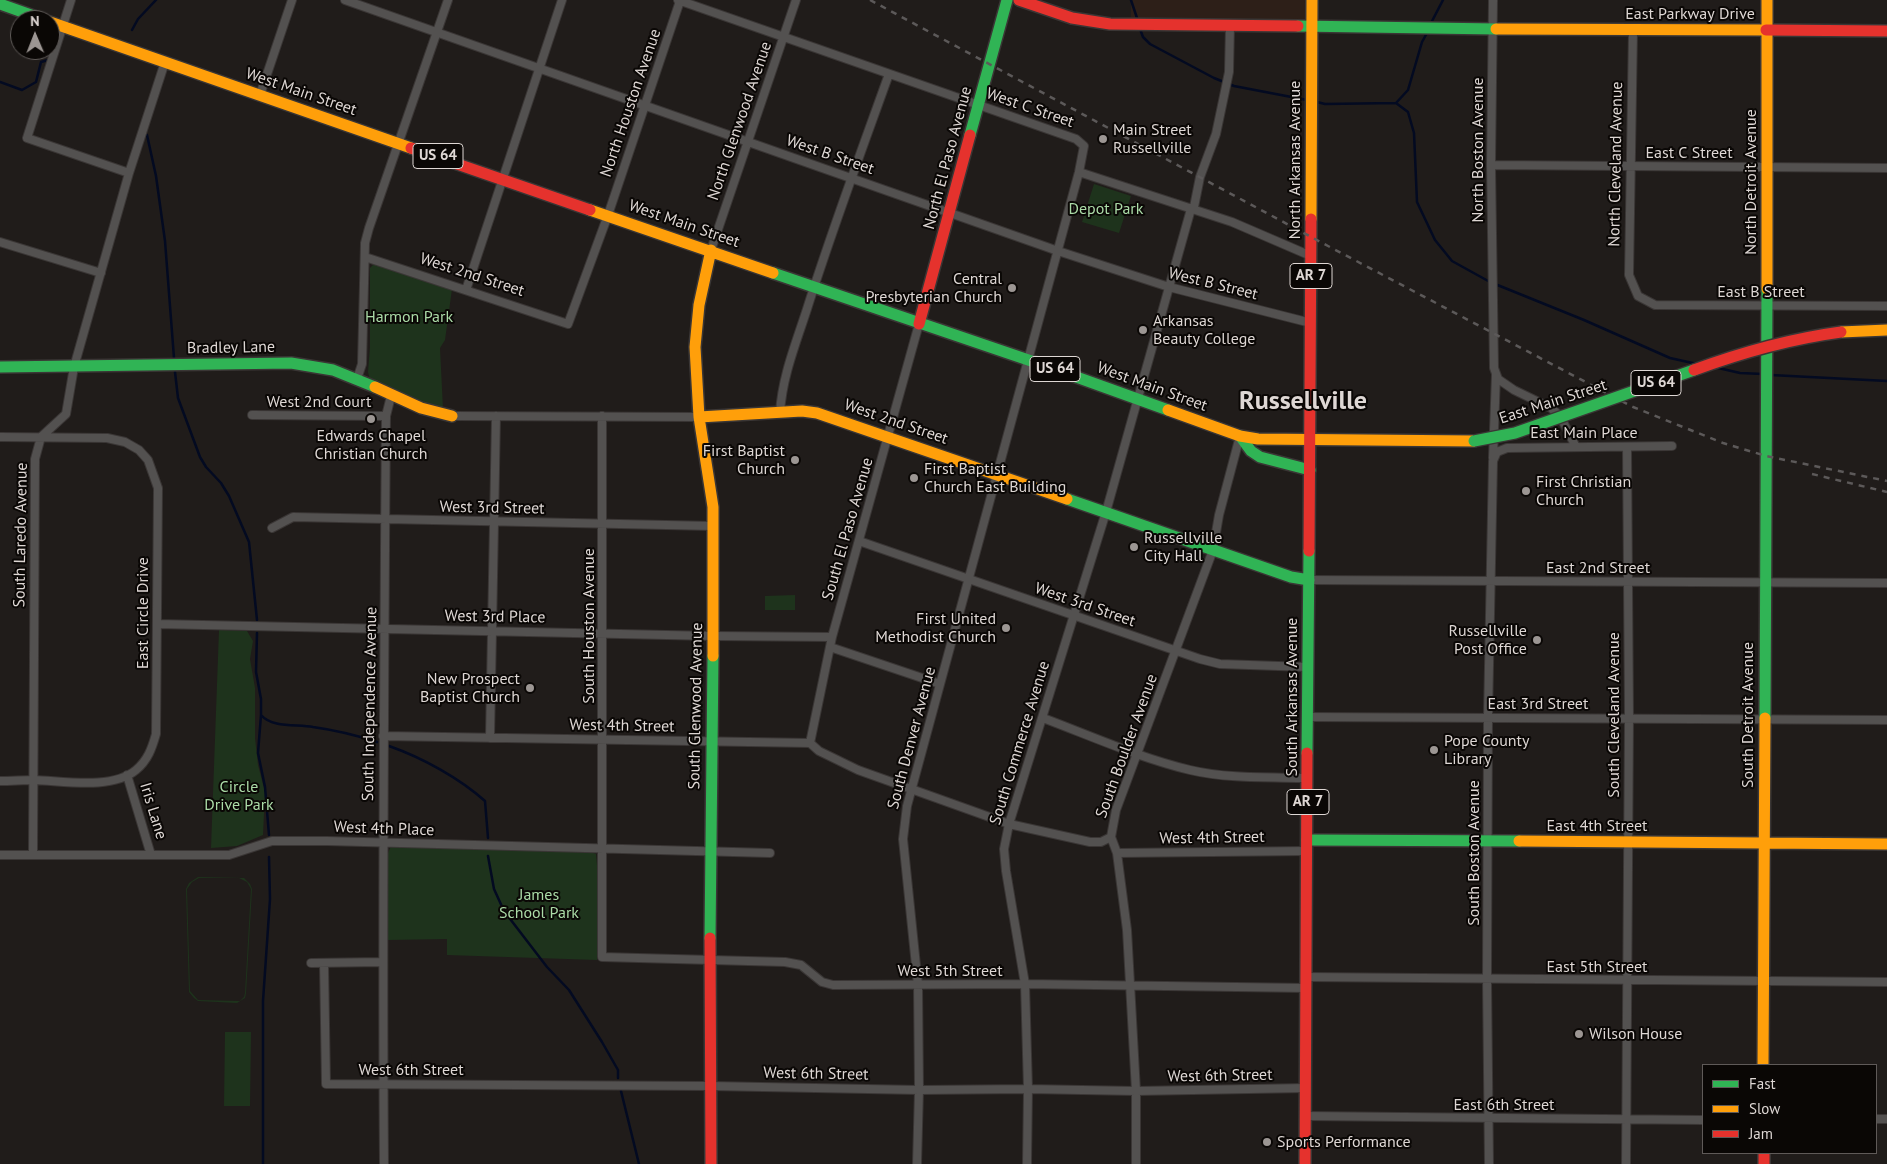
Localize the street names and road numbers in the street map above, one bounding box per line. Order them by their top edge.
street label: East Parkway Drive [1625,4,1755,24]
street label: North Houston Avenue [597,26,665,180]
street label: North Glenwood Avenue [704,39,776,203]
street label: West Main Street [243,64,359,120]
street label: North Boston Avenue [1468,77,1488,223]
street label: North Arkansas Avenue [1285,81,1305,239]
street label: North Cleveland Avenue [1605,81,1627,247]
street label: North El Paso Avenue [920,84,976,232]
street label: West C Street [984,84,1076,132]
street label: North Detroit Avenue [1741,109,1761,255]
street label: West B Street [784,131,876,179]
street label: East C Street [1645,143,1733,163]
road number: US 64 [413,144,463,168]
street label: West Main Street [626,196,742,252]
street label: West 2nd Street [418,249,526,301]
street label: West B Street [1166,264,1260,304]
road number: AR 7 [1290,264,1332,288]
street label: East B Street [1717,282,1805,302]
street label: Bradley Lane [187,338,275,358]
road number: US 64 [1030,356,1080,382]
street label: West Main Street [1094,358,1210,416]
road number: US 64 [1631,370,1681,396]
street label: East Main Street [1497,376,1609,428]
street label: West 2nd Court [267,392,371,412]
street label: West 2nd Street [842,395,950,449]
street label: East Main Place [1530,423,1638,443]
street label: South El Paso Avenue [818,455,878,603]
street label: South Laredo Avenue [10,462,32,608]
street label: West 3rd Street [439,497,545,519]
street label: South Houston Avenue [579,548,599,704]
street label: East Circle Drive [133,557,153,669]
street label: East 2nd Street [1546,558,1650,578]
street label: West 3rd Street [1032,579,1138,631]
street label: South Independence Avenue [359,607,381,801]
street label: West 3rd Place [444,607,546,627]
street label: South Arkansas Avenue [1282,618,1302,776]
street label: South Glenwood Avenue [685,622,707,790]
street label: South Cleveland Avenue [1604,632,1624,798]
street label: South Detroit Avenue [1738,642,1758,788]
street label: South Commerce Avenue [986,659,1054,827]
street label: South Denver Avenue [884,665,940,811]
street label: South Boulder Avenue [1092,671,1162,821]
street label: East 3rd Street [1488,694,1588,714]
street label: West 4th Street [569,715,675,737]
street label: Iris Lane [135,780,171,842]
street label: South Boston Avenue [1464,780,1484,926]
road number: AR 7 [1287,790,1329,814]
street label: East 4th Street [1547,816,1647,836]
street label: West 4th Place [333,818,435,840]
street label: West 4th Street [1159,827,1265,849]
street label: East 5th Street [1547,957,1647,977]
street label: West 5th Street [897,961,1003,981]
street label: West 6th Street [358,1060,464,1080]
street label: West 6th Street [763,1063,869,1085]
street label: West 6th Street [1167,1065,1273,1087]
street label: East 6th Street [1454,1095,1554,1115]

